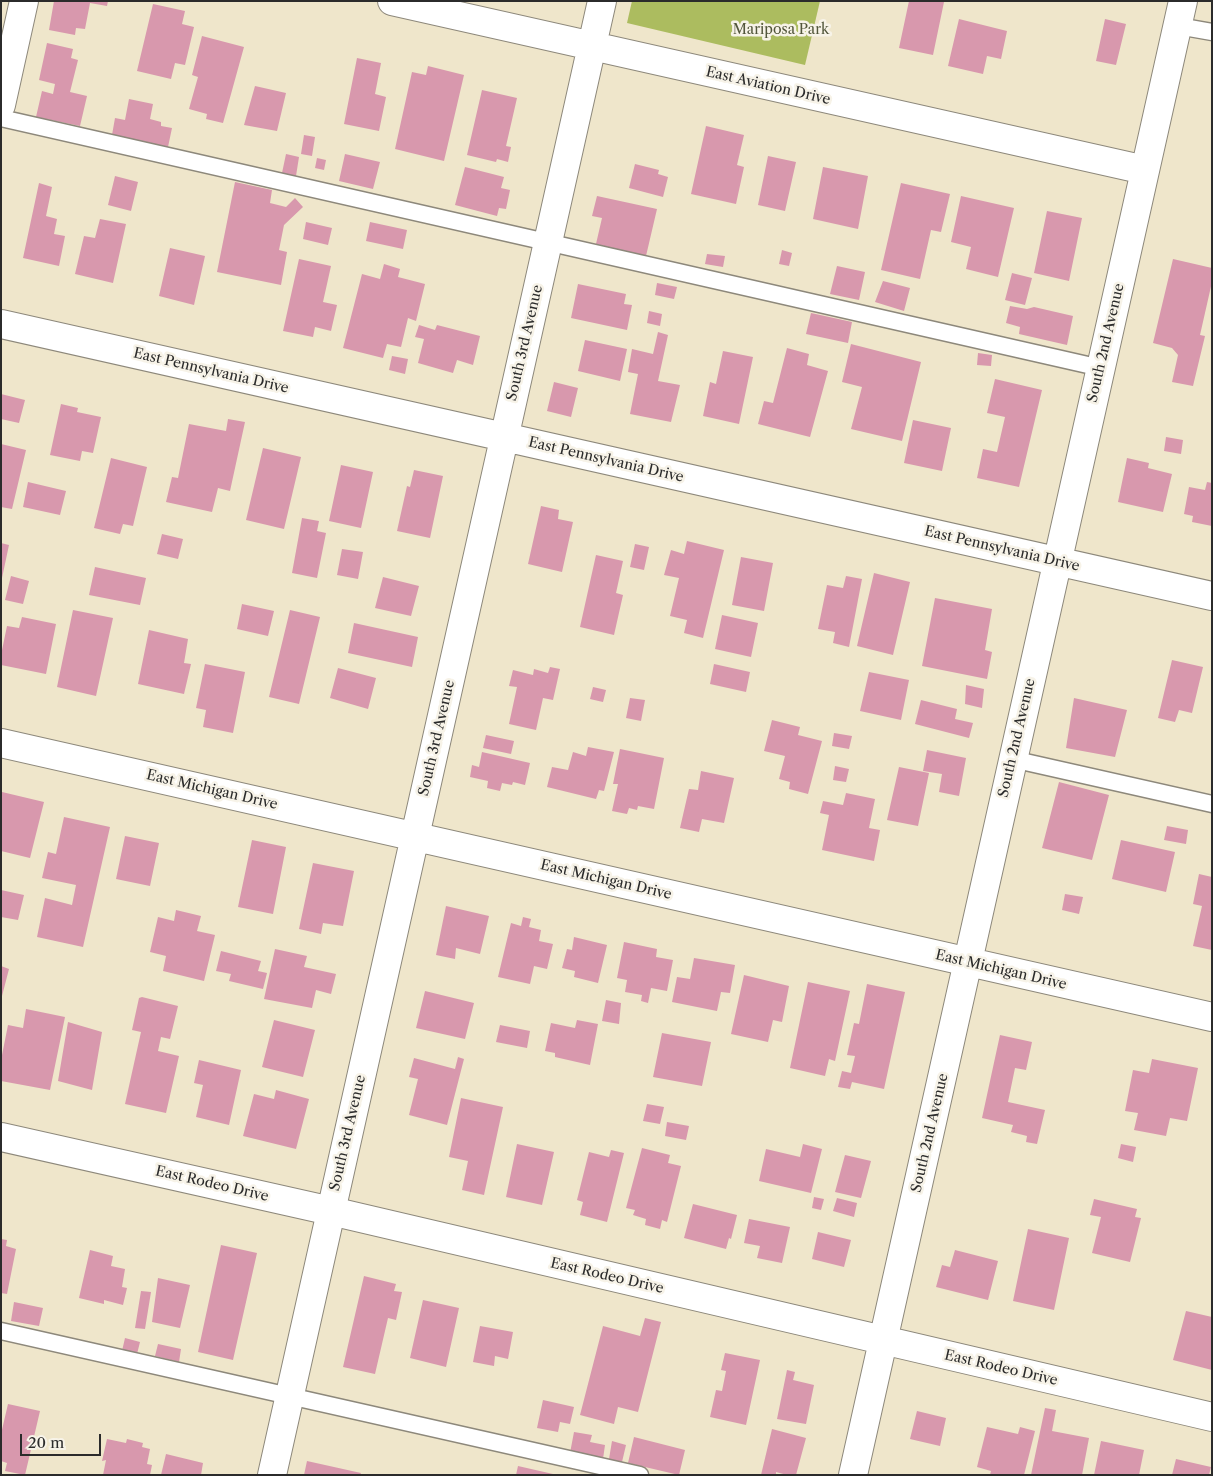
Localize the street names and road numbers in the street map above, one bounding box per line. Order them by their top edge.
street label: East Aviation Drive [704,64,832,108]
street label: South 2nd Avenue [1084,282,1128,404]
street label: South 3rd Avenue [503,283,547,403]
street label: East Pennsylvania Drive [132,345,290,397]
street label: East Pennsylvania Drive [527,434,685,486]
street label: East Pennsylvania Drive [923,523,1081,575]
street label: South 2nd Avenue [995,677,1039,799]
street label: South 3rd Avenue [415,678,459,798]
street label: East Michigan Drive [145,767,279,813]
street label: East Michigan Drive [539,857,673,903]
street label: East Michigan Drive [934,947,1068,993]
street label: South 2nd Avenue [908,1072,952,1194]
street label: South 3rd Avenue [326,1073,370,1193]
street label: East Rodeo Drive [154,1163,270,1205]
street label: East Rodeo Drive [549,1255,665,1297]
street label: East Rodeo Drive [943,1347,1059,1389]

